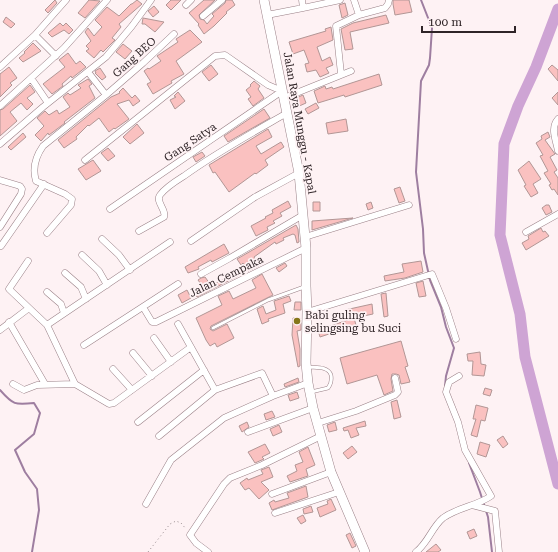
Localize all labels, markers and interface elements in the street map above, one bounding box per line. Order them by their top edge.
scale bar [422,8,515,34]
text: 100 m [428,15,462,29]
street label: Gang BEO [110,34,159,80]
street label: Jalan Raya Munggu - Kapal [281,51,319,196]
street label: Gang Satya [162,120,219,165]
street label: Jalan Cempaka [187,253,265,300]
place label: Babi guling selingsing bu Suci [305,309,402,335]
marker: Babi guling selingsing bu Suci [292,316,302,326]

